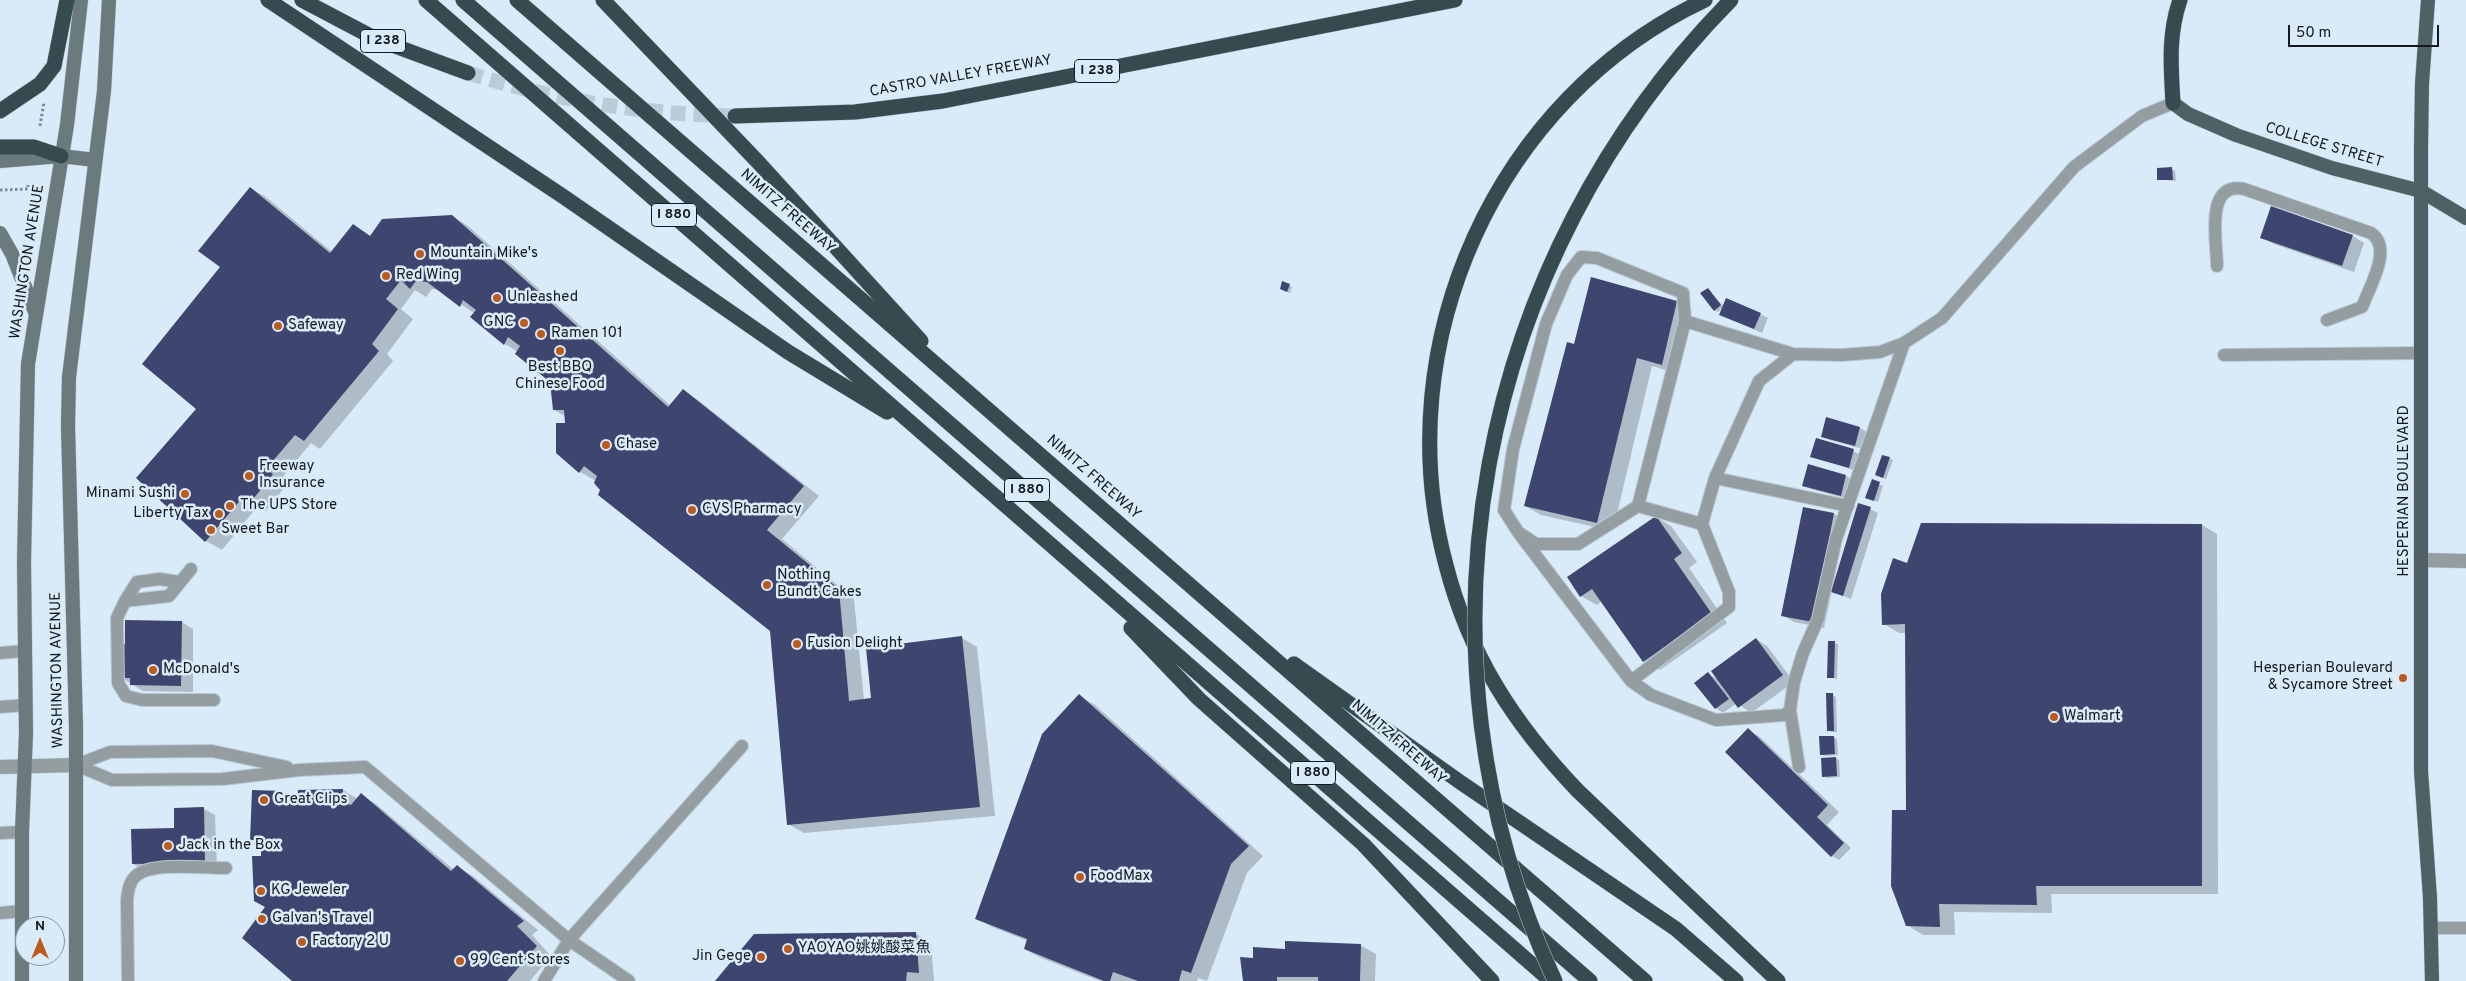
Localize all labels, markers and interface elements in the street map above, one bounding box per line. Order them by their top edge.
scale bar [2291,15,2442,47]
text: 50 m [2296,24,2331,43]
road number: I 238 [360,29,406,52]
street label: CASTRO VALLEY FREEWAY [869,52,1053,102]
road number: I 238 [1074,59,1120,82]
street label: COLLEGE STREET [2263,119,2385,173]
street label: NIMITZ FREEWAY [736,166,838,258]
street label: WASHINGTON AVENUE [7,183,49,341]
road number: I 880 [652,204,696,226]
place label: Mountain Mike's [430,245,538,263]
marker: Mountain Mike's [414,248,426,260]
place label: Red Wing [396,267,459,285]
marker: Red Wing [380,270,392,282]
place label: Unleashed [507,289,578,307]
marker: Unleashed [491,292,503,304]
place label: GNC [483,314,514,332]
place label: Safeway [288,317,344,335]
marker: GNC [518,317,530,329]
marker: Safeway [272,320,284,332]
place label: Ramen 101 [551,325,623,343]
marker: Ramen 101 [535,328,547,340]
marker: Best BBQ Chinese Food [554,345,566,357]
place label: Best BBQ Chinese Food [515,359,605,394]
street label: HESPERIAN BOULEVARD [2396,405,2414,577]
street label: NIMITZ FREEWAY [1042,432,1144,524]
place label: Chase [616,436,657,454]
marker: Chase [600,439,612,451]
place label: Freeway Insurance [259,458,325,493]
marker: Freeway Insurance [243,470,255,482]
road number: I 880 [1004,478,1050,502]
place label: Minami Sushi [86,485,175,503]
marker: Minami Sushi [179,488,191,500]
place label: The UPS Store [240,497,337,515]
marker: The UPS Store [224,500,236,512]
place label: CVS Pharmacy [702,501,802,519]
marker: CVS Pharmacy [686,504,698,516]
place label: Liberty Tax [133,505,209,523]
marker: Liberty Tax [213,508,225,520]
place label: Sweet Bar [221,521,289,539]
marker: Sweet Bar [205,524,217,536]
place label: Nothing Bundt Cakes [777,567,862,602]
marker: Nothing Bundt Cakes [761,579,773,591]
street label: WASHINGTON AVENUE [48,592,68,748]
place label: Fusion Delight [807,635,903,653]
marker: Fusion Delight [791,638,803,650]
place label: Hesperian Boulevard & Sycamore Street [2253,660,2393,695]
place label: McDonald's [163,661,240,679]
marker: McDonald's [147,664,159,676]
marker: Hesperian Boulevard & Sycamore Street [2397,672,2409,684]
street label: NIMITZ FREEWAY [1347,697,1449,789]
place label: Walmart [2064,708,2121,726]
marker: Walmart [2048,711,2060,723]
road number: I 880 [1290,761,1336,784]
place label: Great Clips [274,791,347,809]
marker: Great Clips [258,794,270,806]
place label: Jack in the Box [178,837,280,855]
marker: Jack in the Box [162,840,174,852]
place label: FoodMax [1090,868,1150,886]
marker: FoodMax [1074,871,1086,883]
place label: KG Jeweler [271,882,347,900]
marker: KG Jeweler [255,885,267,897]
place label: Galvan's Travel [272,910,372,928]
marker: Galvan's Travel [256,913,268,925]
north arrow [15,916,65,966]
text: N [35,918,45,935]
place label: Factory 2 U [312,933,389,951]
marker: Factory 2 U [296,936,308,948]
place label: YAOYAO姚姚酸菜魚 [798,940,931,958]
marker: YAOYAO姚姚酸菜魚 [782,943,794,955]
place label: Jin Gege [692,948,751,966]
marker: Jin Gege [755,951,767,963]
place label: 99 Cent Stores [470,952,570,970]
marker: 99 Cent Stores [454,955,466,967]

